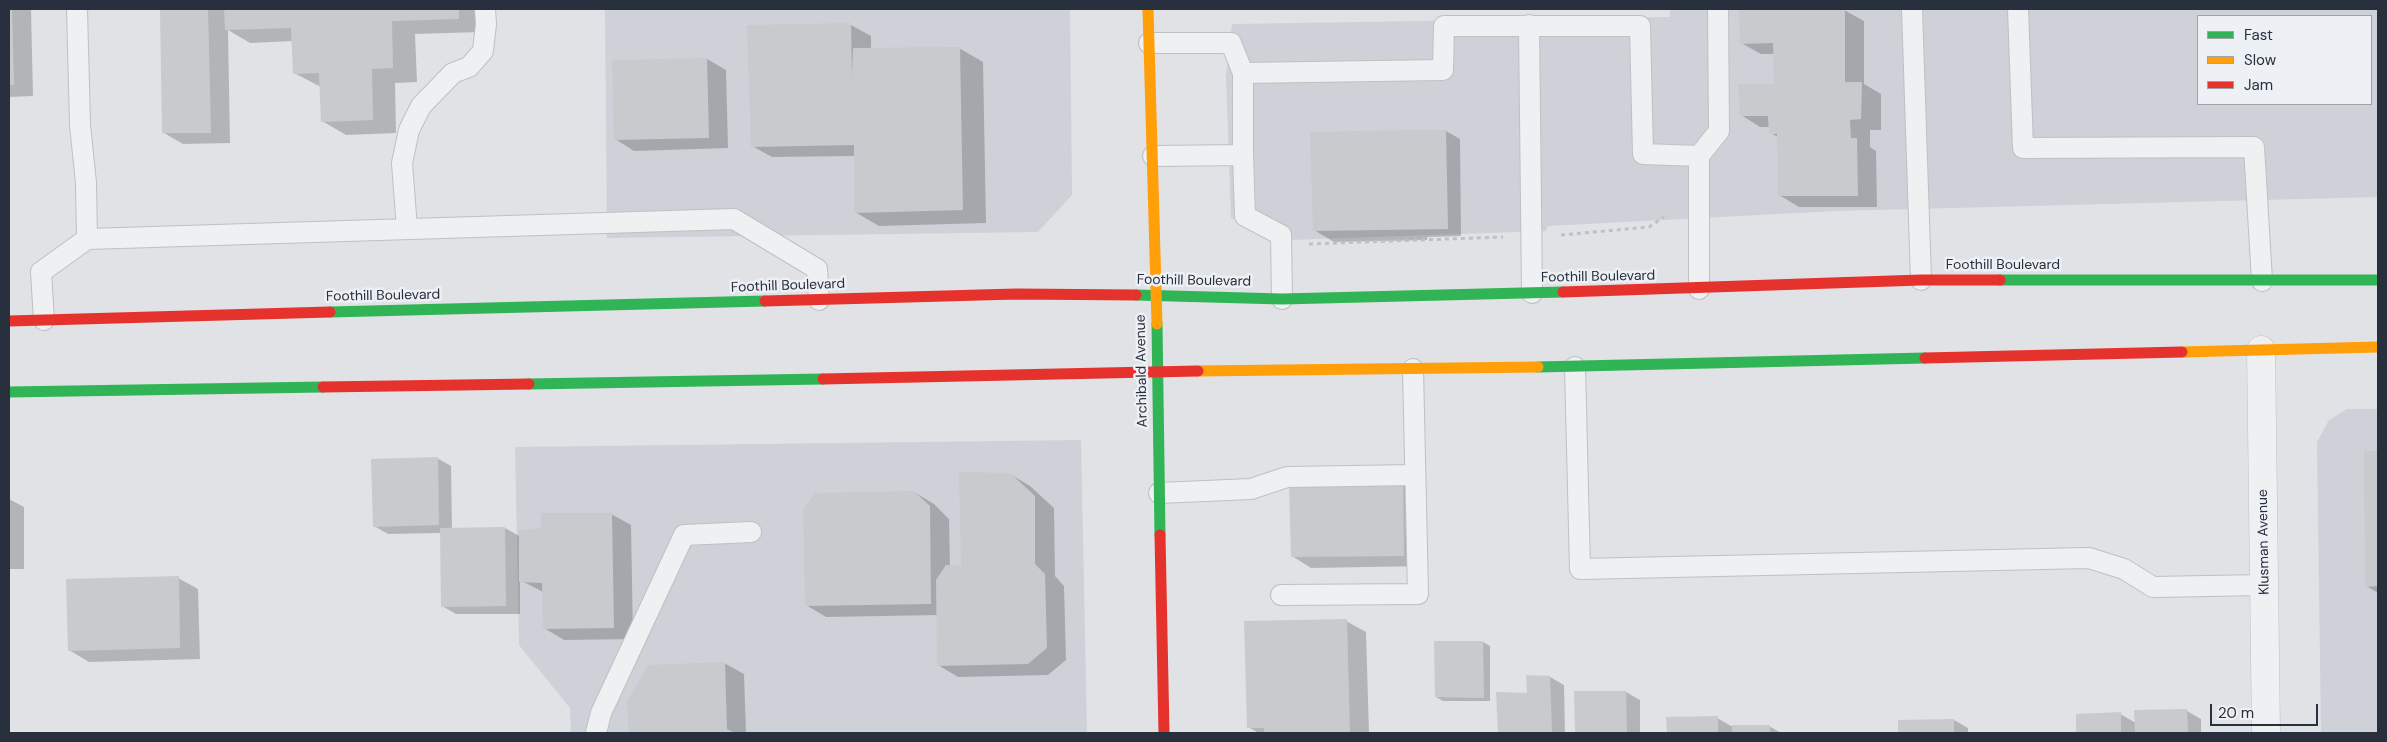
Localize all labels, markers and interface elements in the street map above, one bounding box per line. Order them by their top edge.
legend [2197,15,2372,105]
text: Fast [2244,25,2273,45]
text: Slow [2244,50,2276,70]
text: Jam [2244,75,2273,95]
street label: Foothill Boulevard [1946,257,2060,273]
street label: Foothill Boulevard [1541,268,1655,286]
street label: Foothill Boulevard [1137,272,1251,290]
street label: Foothill Boulevard [731,276,845,296]
street label: Foothill Boulevard [326,287,440,305]
street label: Archibald Avenue [1133,314,1151,428]
street label: Klusman Avenue [2255,489,2273,595]
scale bar [2212,694,2320,726]
text: 20 m [2218,703,2254,723]

